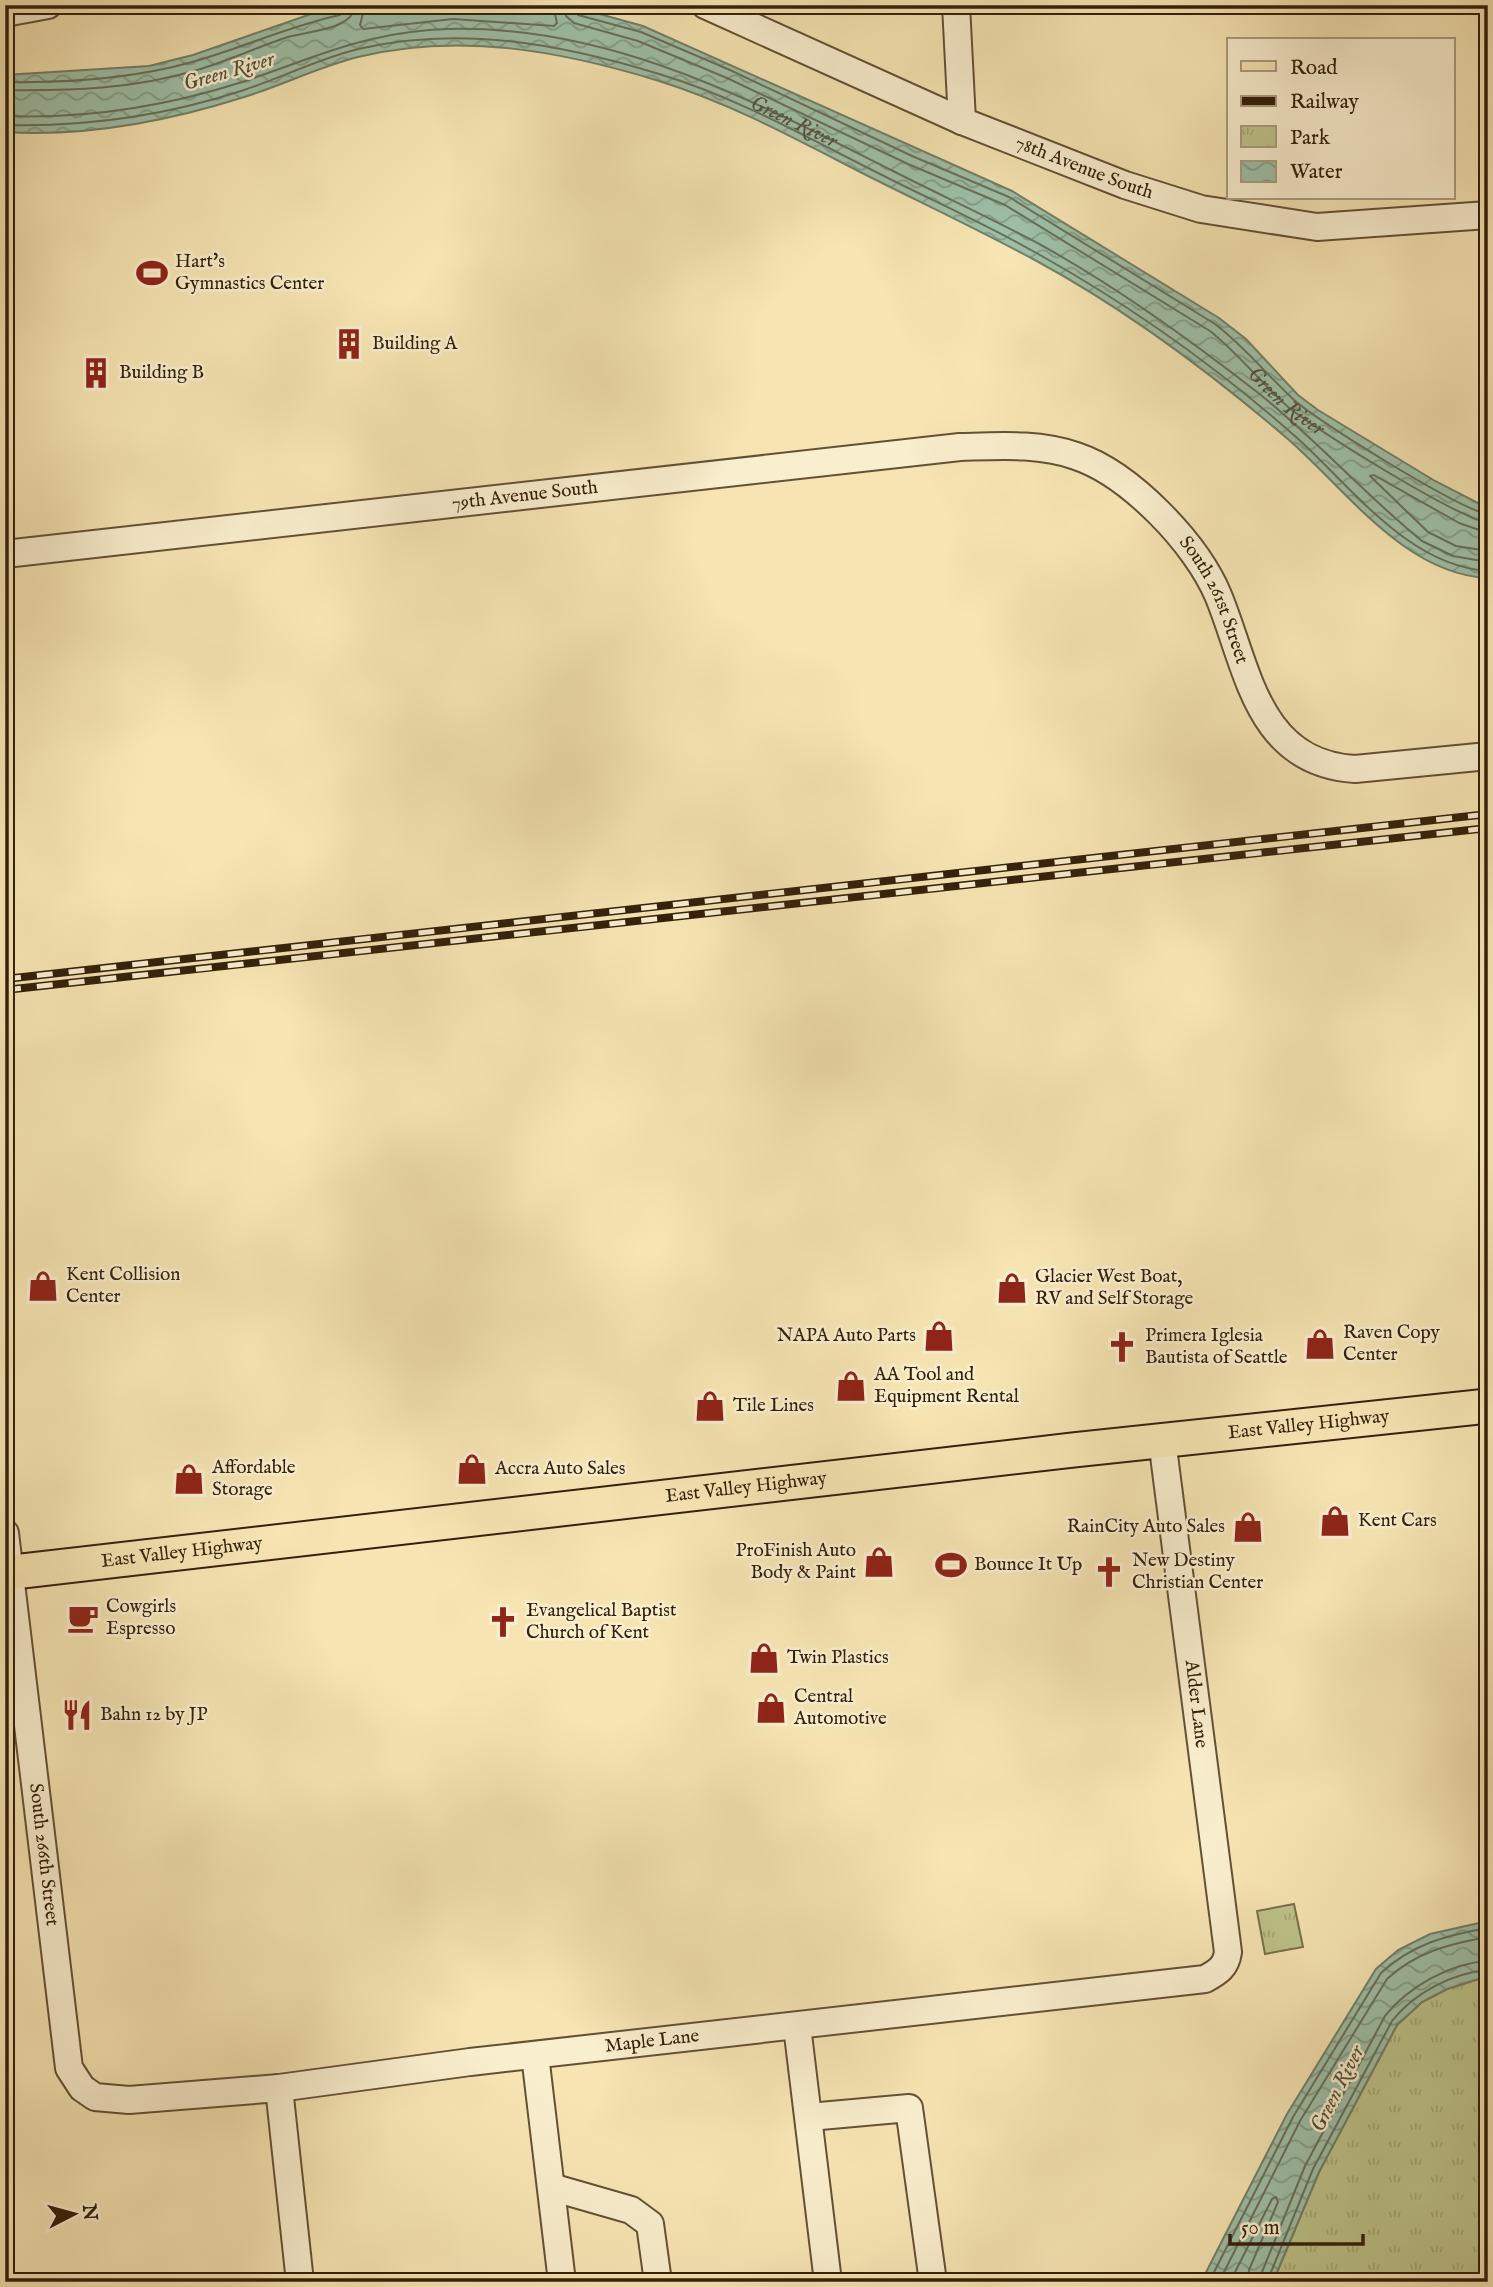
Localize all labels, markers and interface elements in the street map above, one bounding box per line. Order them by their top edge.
legend [1227,38,1454,200]
water label: Green River [180,46,278,98]
text: Road [1290,55,1338,82]
text: Railway [1290,89,1360,116]
water label: Green River [746,90,843,155]
text: Park [1290,125,1331,152]
street label: 78th Avenue South [1012,131,1156,205]
text: Water [1290,159,1343,186]
place label: Hart's Gymnastics Center [175,250,324,296]
sports icon: Hart's Gymnastics Center [135,256,169,290]
building icon: Building A [332,327,366,361]
place label: Building A [372,332,458,356]
building icon: Building B [79,356,113,390]
place label: Building B [119,361,204,385]
water label: Green River [1242,361,1330,443]
street label: 79th Avenue South [451,476,599,516]
street label: South 261st Street [1173,531,1254,668]
place label: Kent Collision Center [66,1263,180,1309]
place label: Glacier West Boat, RV and Self Storage [1035,1265,1193,1311]
shop icon: Kent Collision Center [26,1269,60,1303]
shop icon: Glacier West Boat, RV and Self Storage [995,1271,1029,1305]
shop icon: NAPA Auto Parts [922,1319,956,1353]
place label: Raven Copy Center [1343,1321,1441,1367]
place label: NAPA Auto Parts [777,1324,916,1348]
place label: Primera Iglesia Bautista of Seattle [1145,1324,1288,1370]
shop icon: Raven Copy Center [1303,1327,1337,1361]
church icon: Primera Iglesia Bautista of Seattle [1105,1330,1139,1364]
place label: AA Tool and Equipment Rental [873,1363,1020,1409]
shop icon: AA Tool and Equipment Rental [834,1369,868,1403]
shop icon: Tile Lines [693,1389,727,1423]
place label: Tile Lines [733,1394,814,1418]
street label: East Valley Highway [1227,1404,1391,1446]
shop icon: Accra Auto Sales [455,1452,489,1486]
place label: Affordable Storage [211,1456,296,1502]
place label: Accra Auto Sales [494,1457,626,1481]
shop icon: Affordable Storage [172,1462,206,1496]
street label: East Valley Highway [664,1466,829,1509]
shop icon: Kent Cars [1318,1504,1352,1538]
place label: Kent Cars [1358,1509,1437,1533]
shop icon: RainCity Auto Sales [1231,1510,1265,1544]
place label: RainCity Auto Sales [1067,1515,1225,1539]
street label: East Valley Highway [100,1531,264,1574]
place label: ProFinish Auto Body & Paint [735,1539,856,1585]
shop icon: ProFinish Auto Body & Paint [862,1545,896,1579]
sports icon: Bounce It Up [934,1548,968,1582]
place label: New Destiny Christian Center [1132,1549,1263,1595]
place label: Bounce It Up [974,1553,1082,1577]
church icon: New Destiny Christian Center [1092,1555,1126,1589]
place label: Cowgirls Espresso [106,1595,176,1641]
place label: Evangelical Baptist Church of Kent [526,1599,677,1645]
cafe icon: Cowgirls Espresso [66,1601,100,1635]
church icon: Evangelical Baptist Church of Kent [486,1605,520,1639]
shop icon: Twin Plastics [747,1641,781,1675]
place label: Twin Plastics [787,1646,889,1670]
street label: Alder Lane [1179,1658,1213,1750]
place label: Central Automotive [793,1685,887,1731]
shop icon: Central Automotive [754,1691,788,1725]
restaurant icon: Bahn 12 by JP [60,1698,94,1732]
place label: Bahn 12 by JP [100,1703,208,1727]
street label: South 266th Street [23,1782,64,1928]
street label: Maple Lane [603,2024,701,2059]
water label: Green River [1305,2040,1372,2137]
north arrow [38,2178,108,2248]
text: N [76,2202,102,2222]
scale bar [1230,2203,1364,2247]
text: 50 m [1241,2215,1280,2242]

